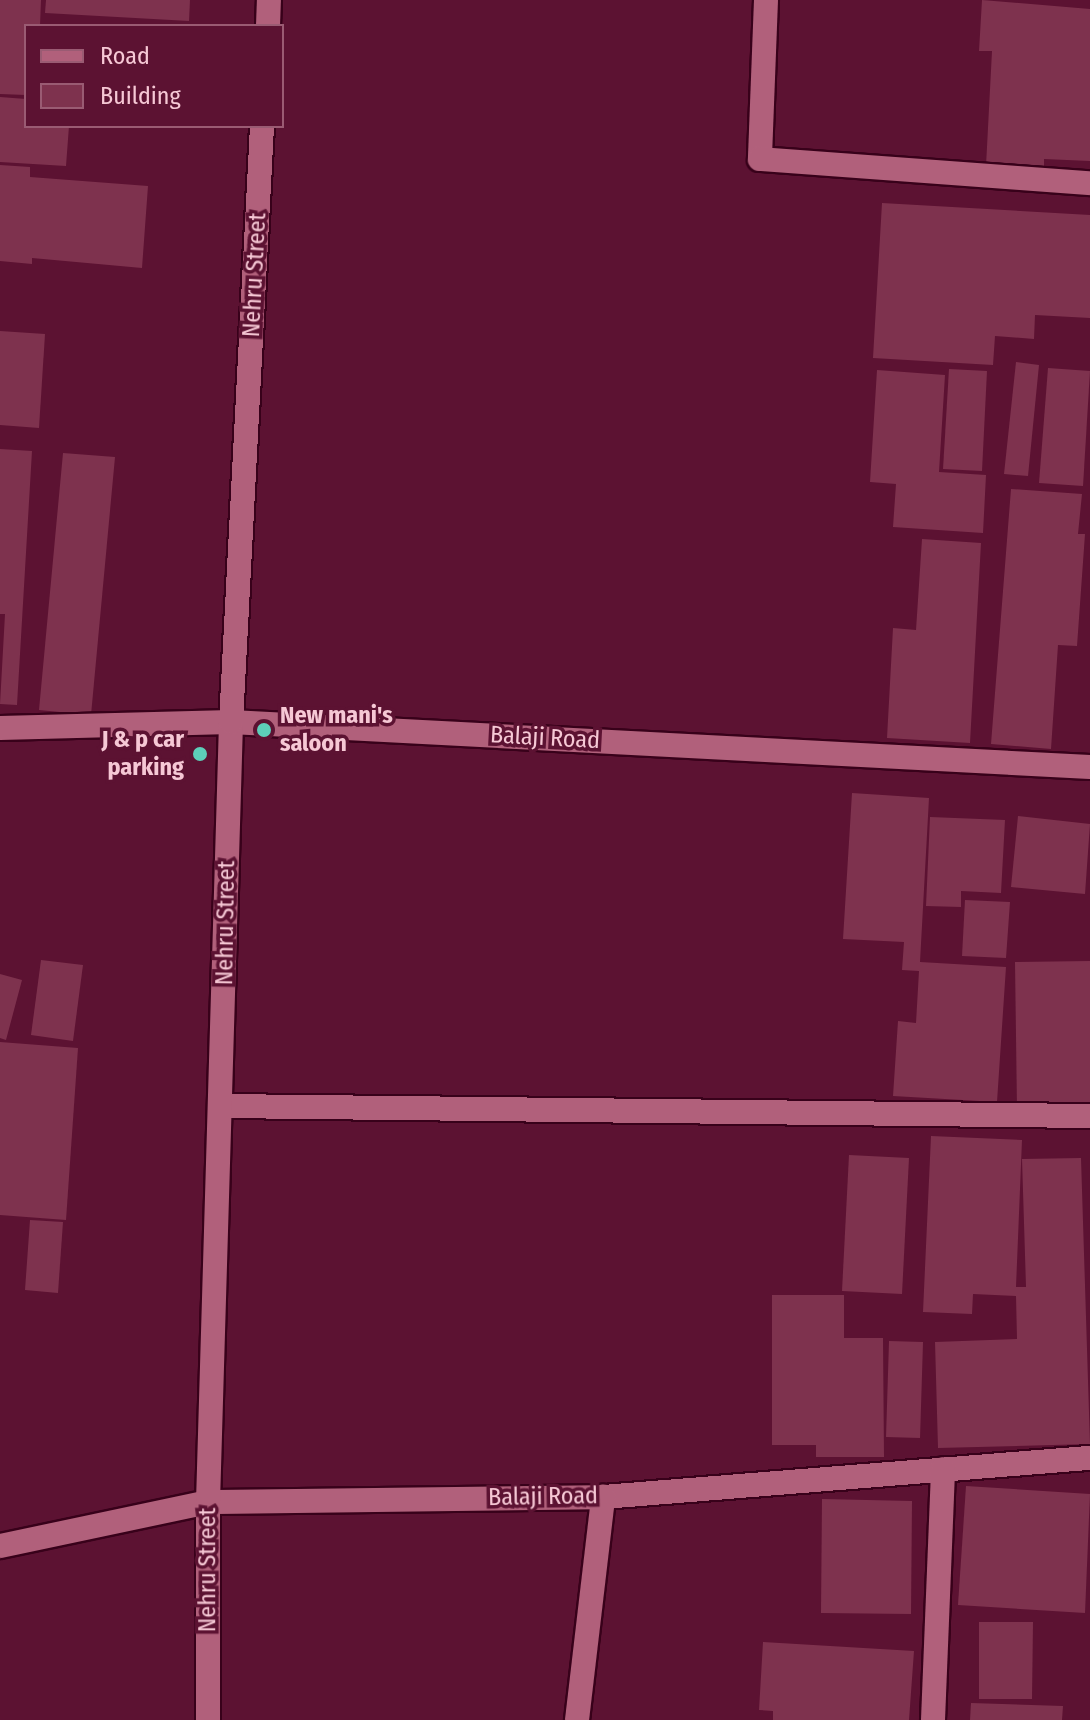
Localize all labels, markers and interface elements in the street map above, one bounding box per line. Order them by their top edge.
legend [24,24,284,128]
text: Road [100,42,150,70]
text: Building [100,82,181,110]
street label: Nehru Street [237,212,273,338]
place label: New mani's saloon [280,702,393,758]
marker: New mani's saloon [255,721,273,739]
street label: Balaji Road [489,721,601,755]
place label: J & p car parking [101,726,184,782]
marker: J & p car parking [191,745,209,763]
street label: Nehru Street [211,860,241,986]
street label: Balaji Road [488,1482,598,1512]
street label: Nehru Street [194,1508,222,1632]

